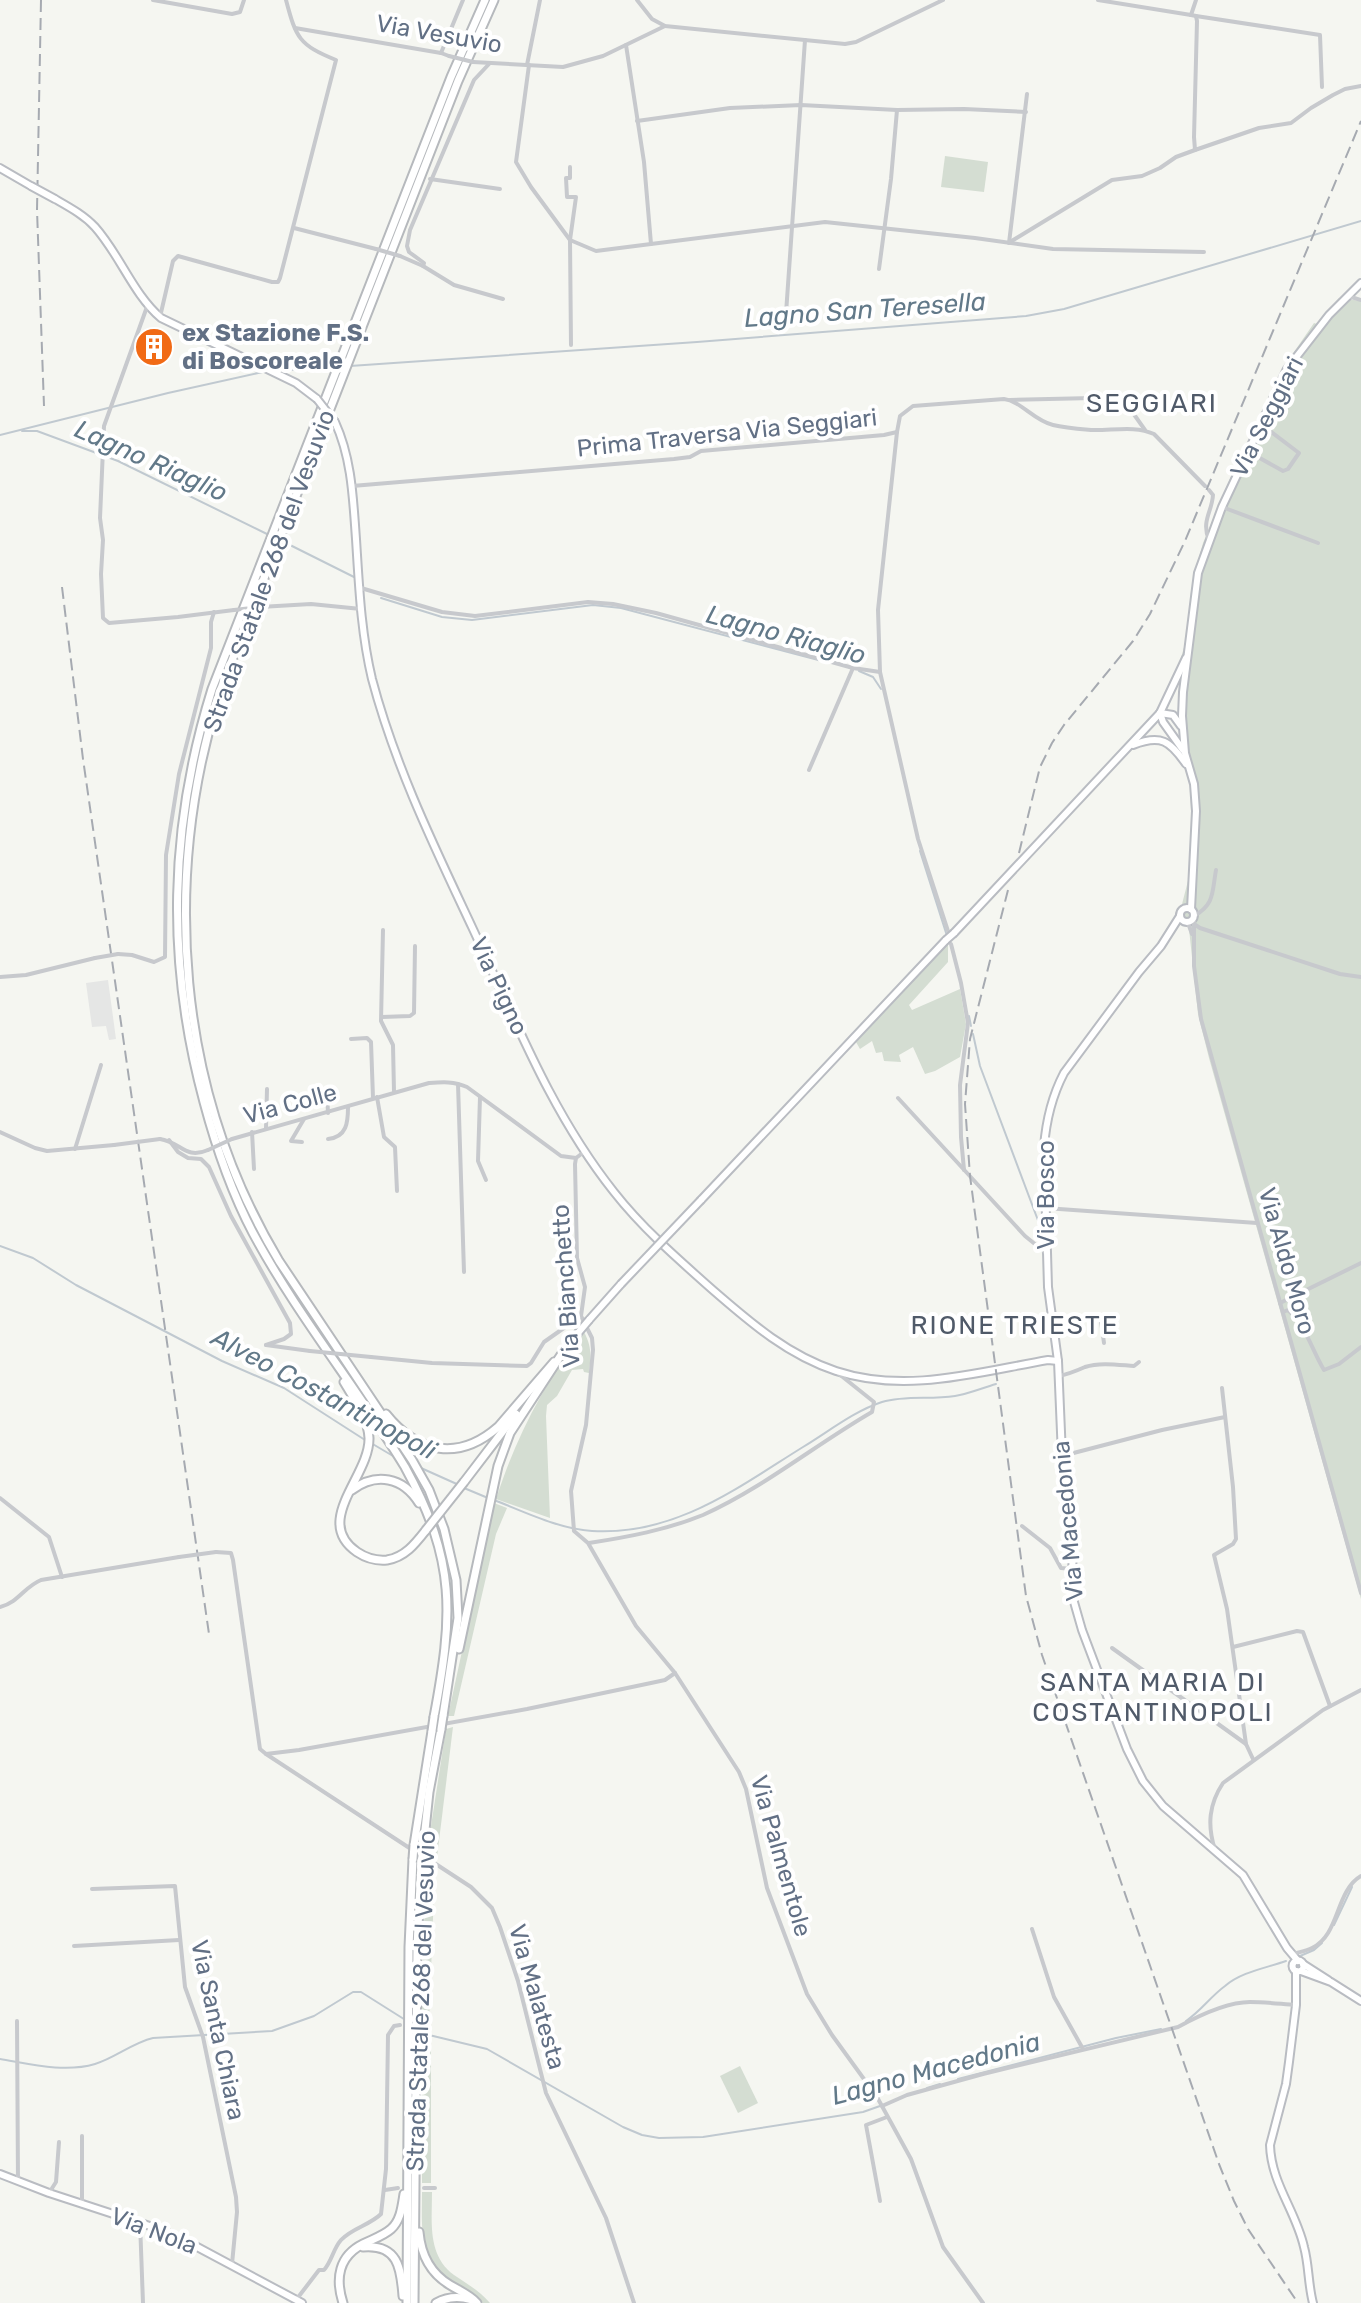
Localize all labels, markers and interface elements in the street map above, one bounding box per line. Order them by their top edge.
street label: Via Vesuvio [374,9,504,59]
water label: Lagno San Teresella [743,286,987,334]
place label: ex Stazione F.S. di Boscoreale [182,319,369,375]
building icon: ex Stazione F.S. di Boscoreale [133,326,175,368]
street label: Via Seggiari [1225,352,1309,482]
district label: SEGGIARI [1086,388,1218,419]
street label: Prima Traversa Via Seggiari [575,403,879,463]
street label: Strada Statale 268 del Vesuvio [198,406,340,736]
water label: Lagno Riaglio [70,414,232,508]
water label: Lagno Riaglio [703,599,869,671]
street label: Via Pigno [464,933,534,1039]
street label: Via Colle [240,1078,340,1130]
street label: Via Bosco [1032,1140,1060,1250]
street label: Via Aldo Moro [1253,1184,1321,1338]
street label: Via Bianchetto [546,1203,586,1369]
district label: RIONE TRIESTE [911,1310,1120,1341]
water label: Alveo Costantinopoli [205,1321,442,1467]
street label: Via Macedonia [1047,1439,1089,1603]
district label: SANTA MARIA DI COSTANTINOPOLI [1032,1667,1274,1728]
street label: Via Palmentole [745,1772,817,1940]
street label: Strada Statale 268 del Vesuvio [401,1830,441,2172]
street label: Via Malatesta [503,1921,571,2073]
street label: Via Santa Chiara [185,1937,251,2123]
water label: Lagno Macedonia [828,2026,1044,2112]
street label: Via Nola [107,2202,201,2260]

